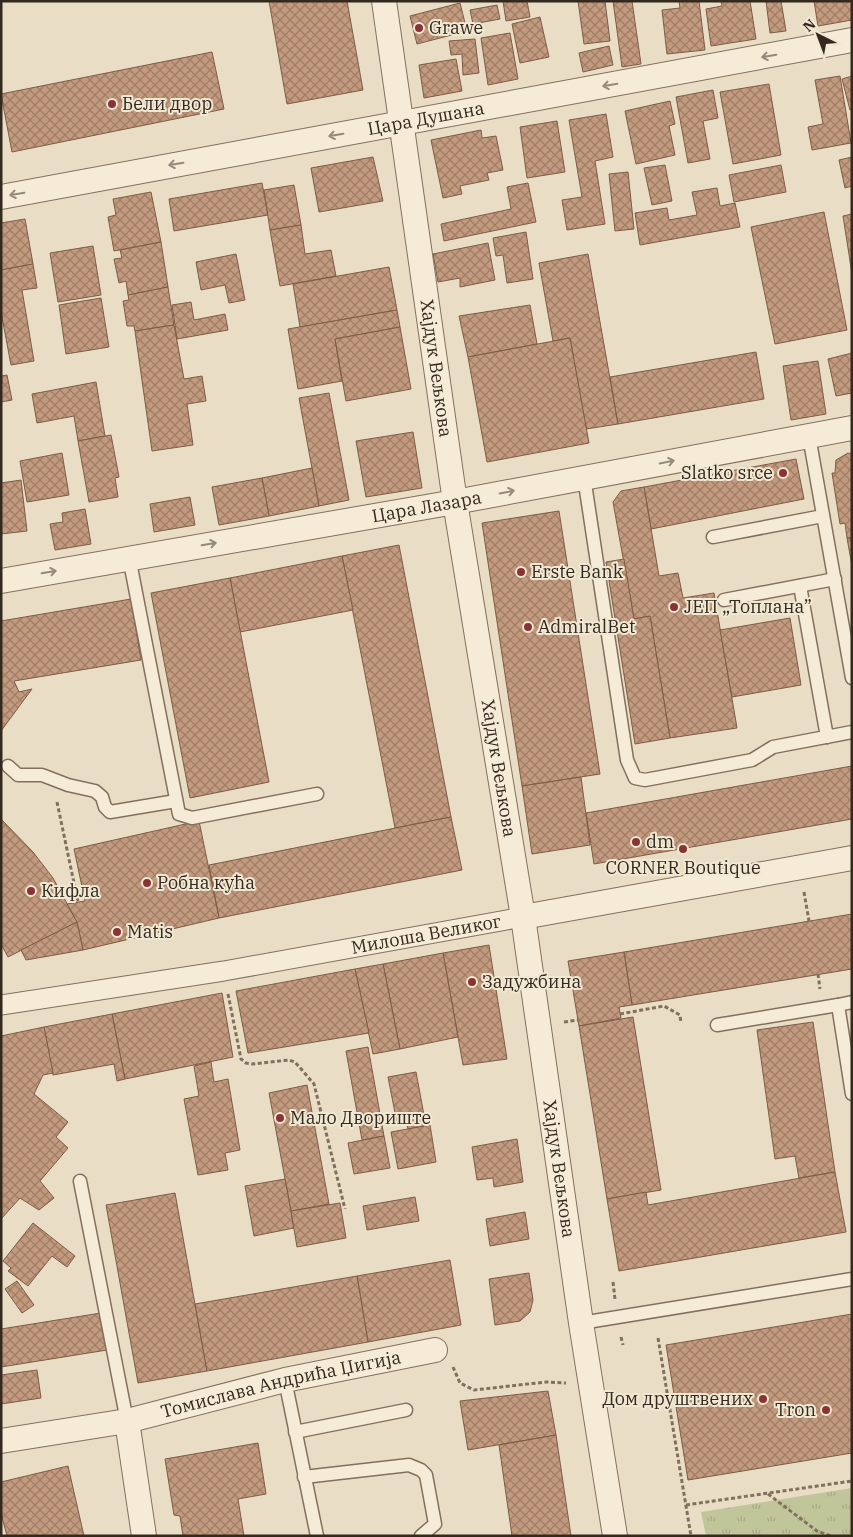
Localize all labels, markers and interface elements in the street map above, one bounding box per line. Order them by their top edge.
north arrow [793,10,843,60]
text: N [799,15,819,36]
place label: Grawe [429,16,483,39]
marker: Grawe [413,22,425,34]
one-way arrow [762,51,778,61]
one-way arrow [602,81,618,90]
place label: Бели двор [122,92,212,115]
street label: Цара Душана [365,96,486,140]
marker: Бели двор [106,98,118,110]
one-way arrow [329,131,345,140]
one-way arrow [169,160,185,170]
one-way arrow [9,190,25,199]
street label: Хајдук Вељкова [415,298,458,439]
one-way arrow [659,457,675,466]
place label: Slatko srce [681,461,773,484]
marker: Slatko srce [777,467,789,479]
street label: Цара Лазара [370,485,483,527]
one-way arrow [499,486,515,496]
one-way arrow [201,538,217,548]
place label: Erste Bank [531,560,624,583]
marker: Erste Bank [515,566,527,578]
one-way arrow [41,567,57,576]
place label: ЈЕП „Топлана” [684,595,812,618]
marker: ЈЕП „Топлана” [668,601,680,613]
place label: AdmiralBet [538,615,635,638]
marker: AdmiralBet [522,621,534,633]
street label: Хајдук Вељкова [477,698,522,839]
place label: dm [646,830,674,853]
marker: dm [630,836,642,848]
marker: CORNER Boutique [677,843,689,855]
place label: CORNER Boutique [605,856,761,879]
place label: Робна кућа [157,871,255,894]
marker: Робна кућа [141,877,153,889]
place label: Кифла [41,879,100,902]
marker: Кифла [25,885,37,897]
street label: Милоша Великог [349,909,503,959]
place label: Matis [127,920,173,943]
marker: Matis [111,926,123,938]
place label: Задужбина [482,970,582,993]
marker: Задужбина [466,976,478,988]
street label: Хајдук Вељкова [538,1098,581,1239]
place label: Мало Двориште [290,1106,431,1129]
marker: Мало Двориште [274,1112,286,1124]
street label: Томислава Андрића Џигија [158,1345,403,1423]
place label: Дом друштвених [603,1387,753,1410]
marker: Дом друштвених [757,1393,769,1405]
place label: Tron [775,1398,816,1421]
marker: Tron [820,1404,832,1416]

